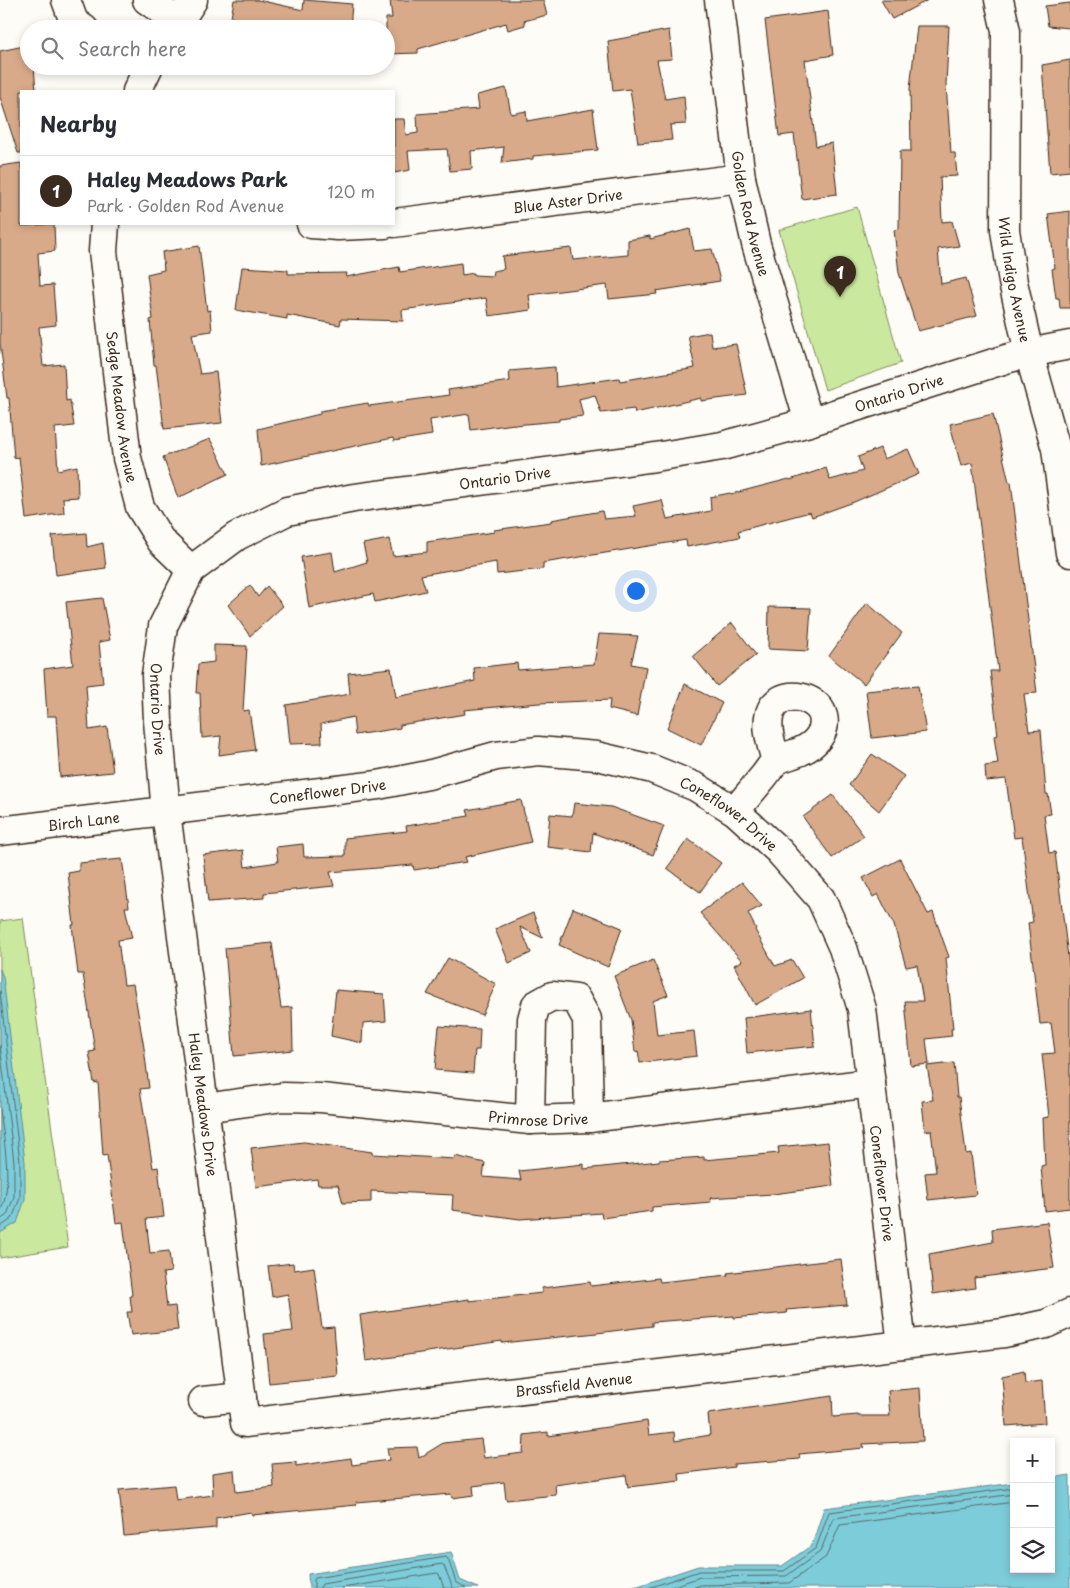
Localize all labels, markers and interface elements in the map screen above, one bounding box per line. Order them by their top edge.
search box [20,20,395,75]
icon: search [38,34,66,62]
text: Search here [78,34,187,62]
text: Nearby [40,107,117,139]
street label: Golden Rod Avenue [727,149,776,279]
text: Haley Meadows Park [87,165,288,193]
text: 1 [52,179,60,203]
text: 120 m [328,179,375,203]
street label: Blue Aster Drive [511,183,624,218]
text: Park · Golden Rod Avenue [87,193,284,217]
street label: Wild Indigo Avenue [994,216,1037,344]
pin: 1 [824,256,856,297]
street label: Sedge Meadow Avenue [102,330,144,485]
street label: Ontario Drive [852,369,946,417]
street label: Ontario Drive [458,461,552,495]
your location [623,578,649,604]
street label: Ontario Drive [145,662,171,756]
street label: Coneflower Drive [677,771,783,856]
street label: Coneflower Drive [268,773,388,809]
street label: Birch Lane [46,806,121,836]
street label: Haley Meadows Drive [184,1031,223,1177]
street label: Primrose Drive [487,1105,589,1131]
street label: Coneflower Drive [865,1124,900,1243]
street label: Brassfield Avenue [514,1367,634,1401]
map controls [1010,1438,1055,1573]
button: + [1010,1438,1055,1483]
button: − [1010,1483,1055,1528]
button: layers [1010,1528,1055,1573]

